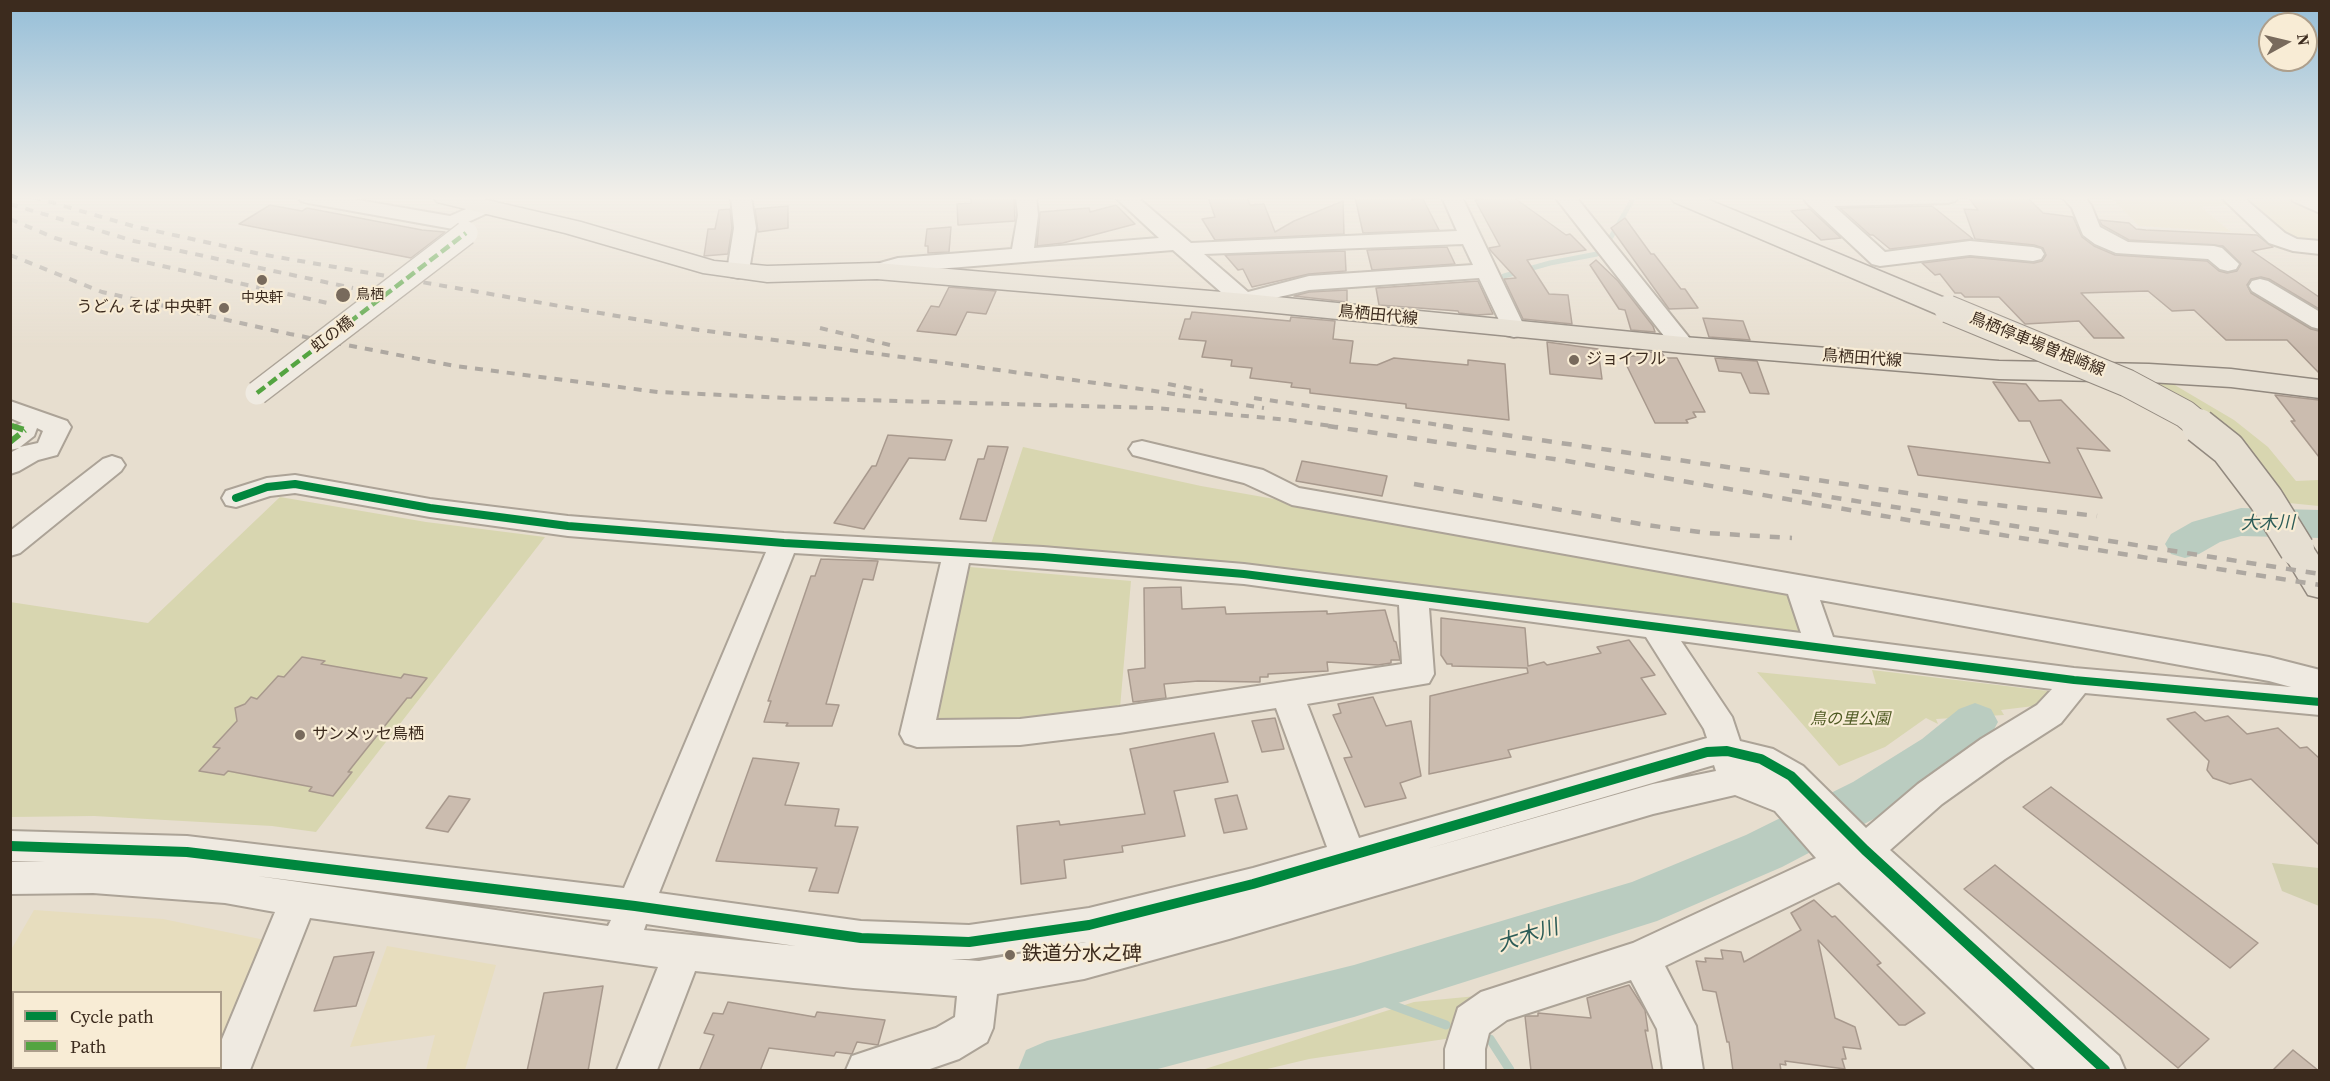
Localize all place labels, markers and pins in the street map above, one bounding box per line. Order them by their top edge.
marker: 中央軒 [255,273,269,287]
marker: 鳥栖 [334,286,352,304]
place label: 鳥栖 [356,287,384,303]
place label: 中央軒 [241,290,283,306]
place label: うどん そば 中央軒 [77,298,212,318]
marker: うどん そば 中央軒 [217,301,231,315]
place label: ジョイフル [1586,350,1666,370]
marker: ジョイフル [1567,353,1581,367]
place label: サンメッセ鳥栖 [312,725,424,745]
marker: サンメッセ鳥栖 [293,728,307,742]
place label: 鉄道分水之碑 [1022,943,1142,967]
marker: 鉄道分水之碑 [1003,948,1017,962]

